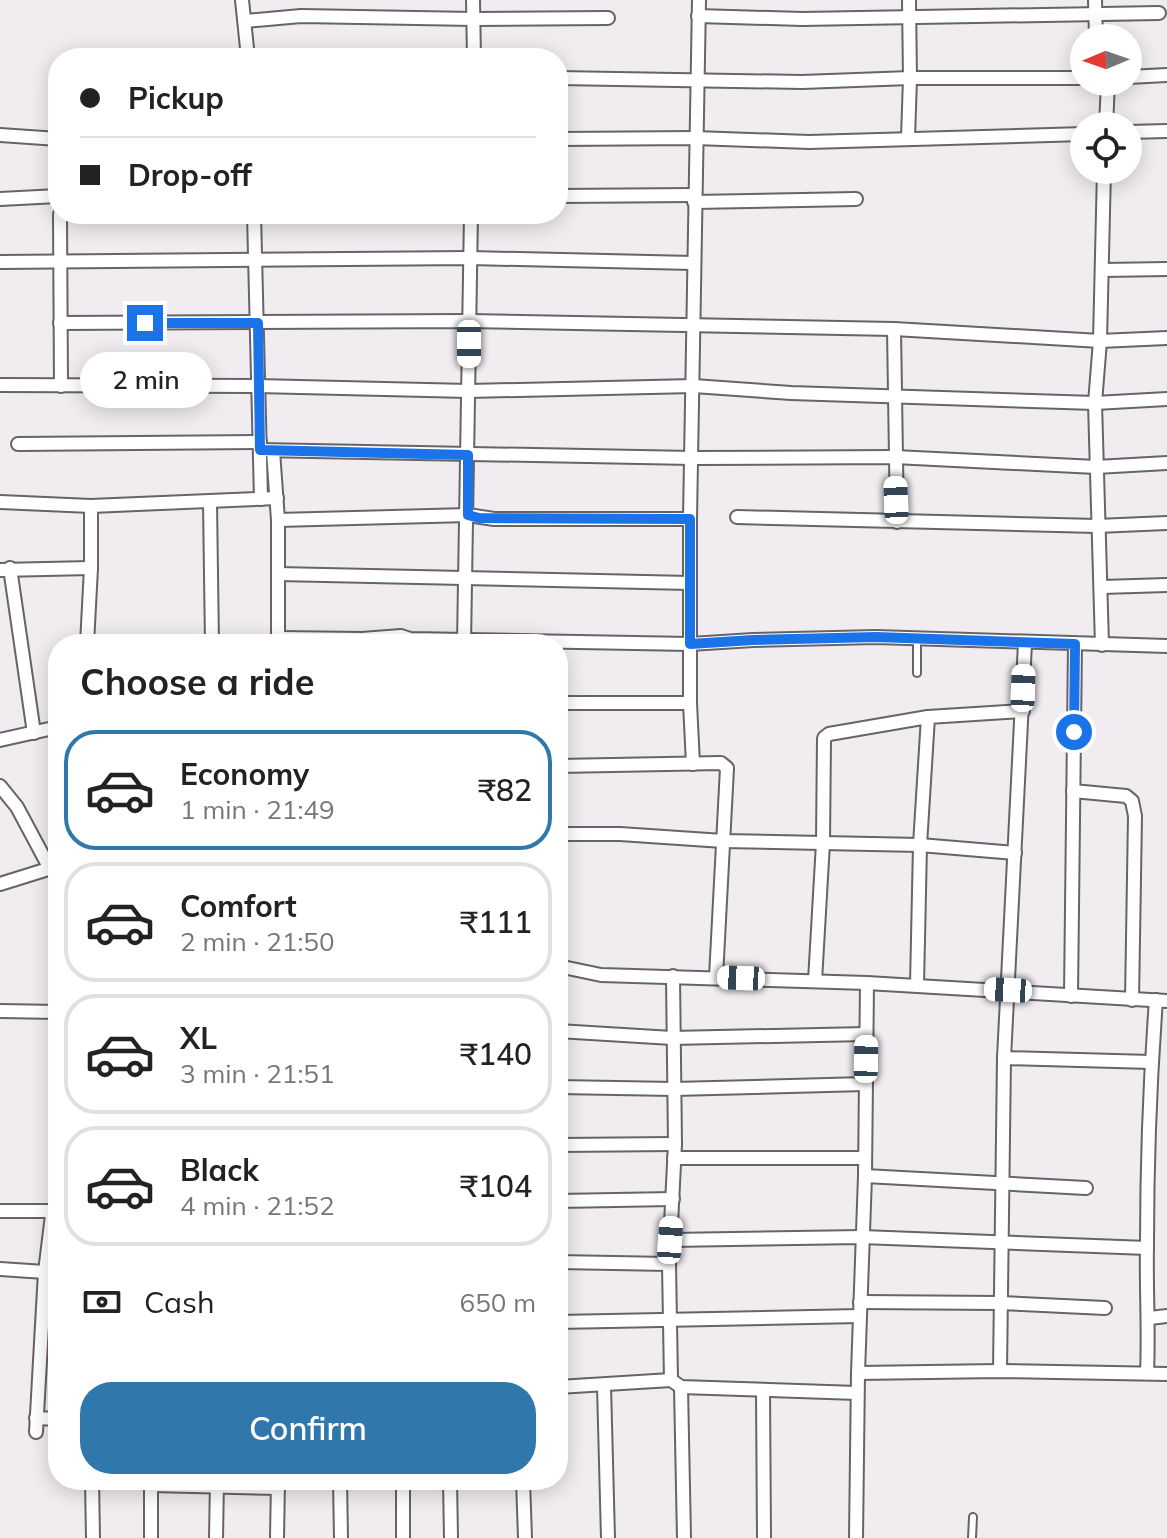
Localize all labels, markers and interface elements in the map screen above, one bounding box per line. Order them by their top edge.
north arrow [1070,24,1142,96]
map controls [1070,24,1142,184]
text: Pickup [128,79,224,117]
button: locate [1070,112,1142,184]
text: Drop-off [128,156,252,194]
route end [127,305,163,341]
car [457,320,481,368]
callout: 2 min [79,351,211,407]
text: 2 min [112,363,180,396]
car [883,476,909,524]
text: Choose a ride [80,659,314,704]
car [1010,664,1036,712]
route start [1056,714,1092,750]
icon: car [84,754,156,826]
text: Economy [180,755,309,793]
text: ₹82 [478,771,532,809]
text: 1 min · 21:49 [180,793,335,826]
icon: car [84,886,156,958]
text: Comfort [180,887,297,925]
text: ₹111 [460,903,532,941]
text: 2 min · 21:50 [180,925,335,958]
car [717,965,765,991]
car [983,977,1033,1003]
icon: car [84,1018,156,1090]
text: XL [180,1019,217,1057]
text: ₹140 [460,1035,532,1073]
car [854,1035,878,1083]
text: 3 min · 21:51 [180,1057,335,1090]
icon: car [84,1150,156,1222]
text: Black [180,1151,259,1189]
text: ₹104 [460,1167,532,1205]
text: 4 min · 21:52 [180,1189,335,1222]
car [656,1215,684,1265]
icon: cash [80,1280,124,1324]
text: Cash [144,1283,215,1321]
text: 650 m [460,1286,536,1319]
button: Confirm [80,1382,536,1474]

